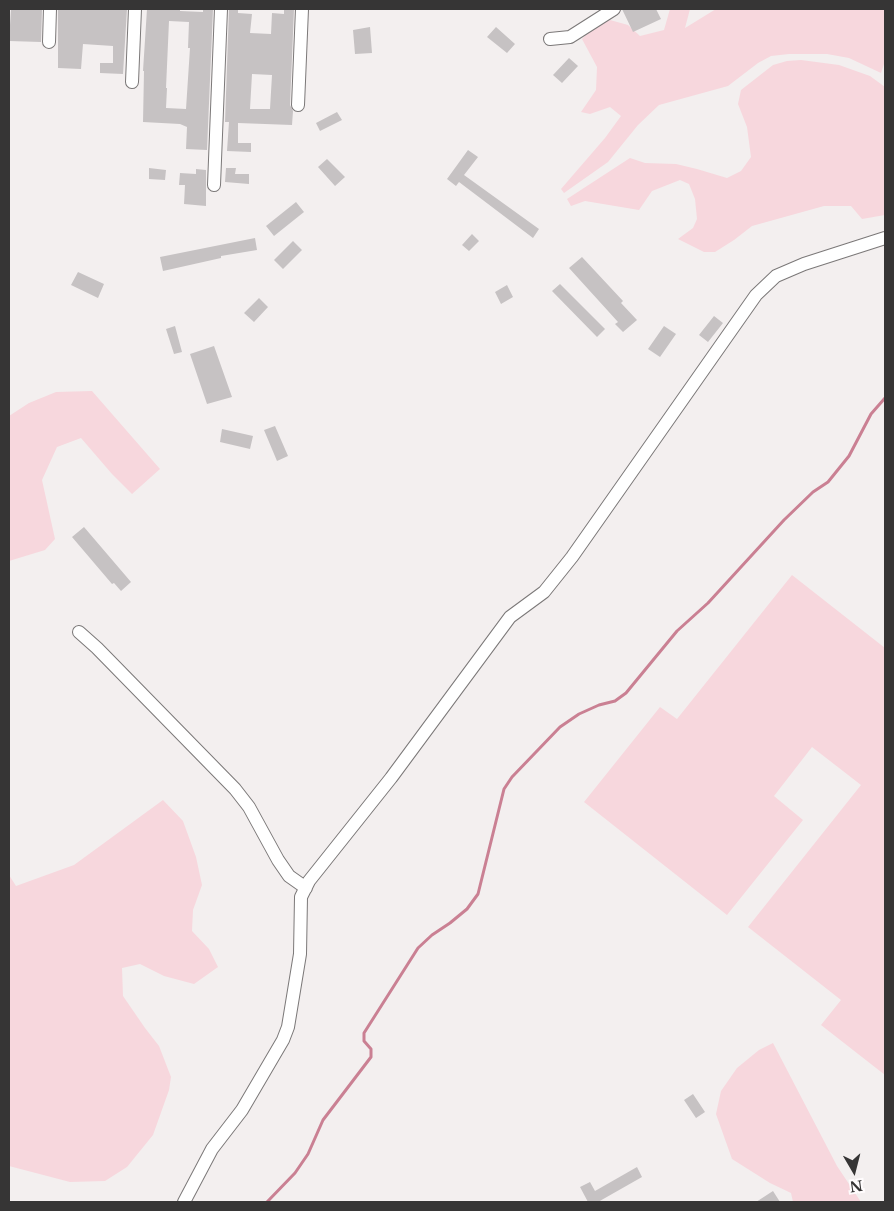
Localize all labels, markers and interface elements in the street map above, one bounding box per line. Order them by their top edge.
north arrow [829,1146,879,1196]
text: N [848,1176,864,1196]

